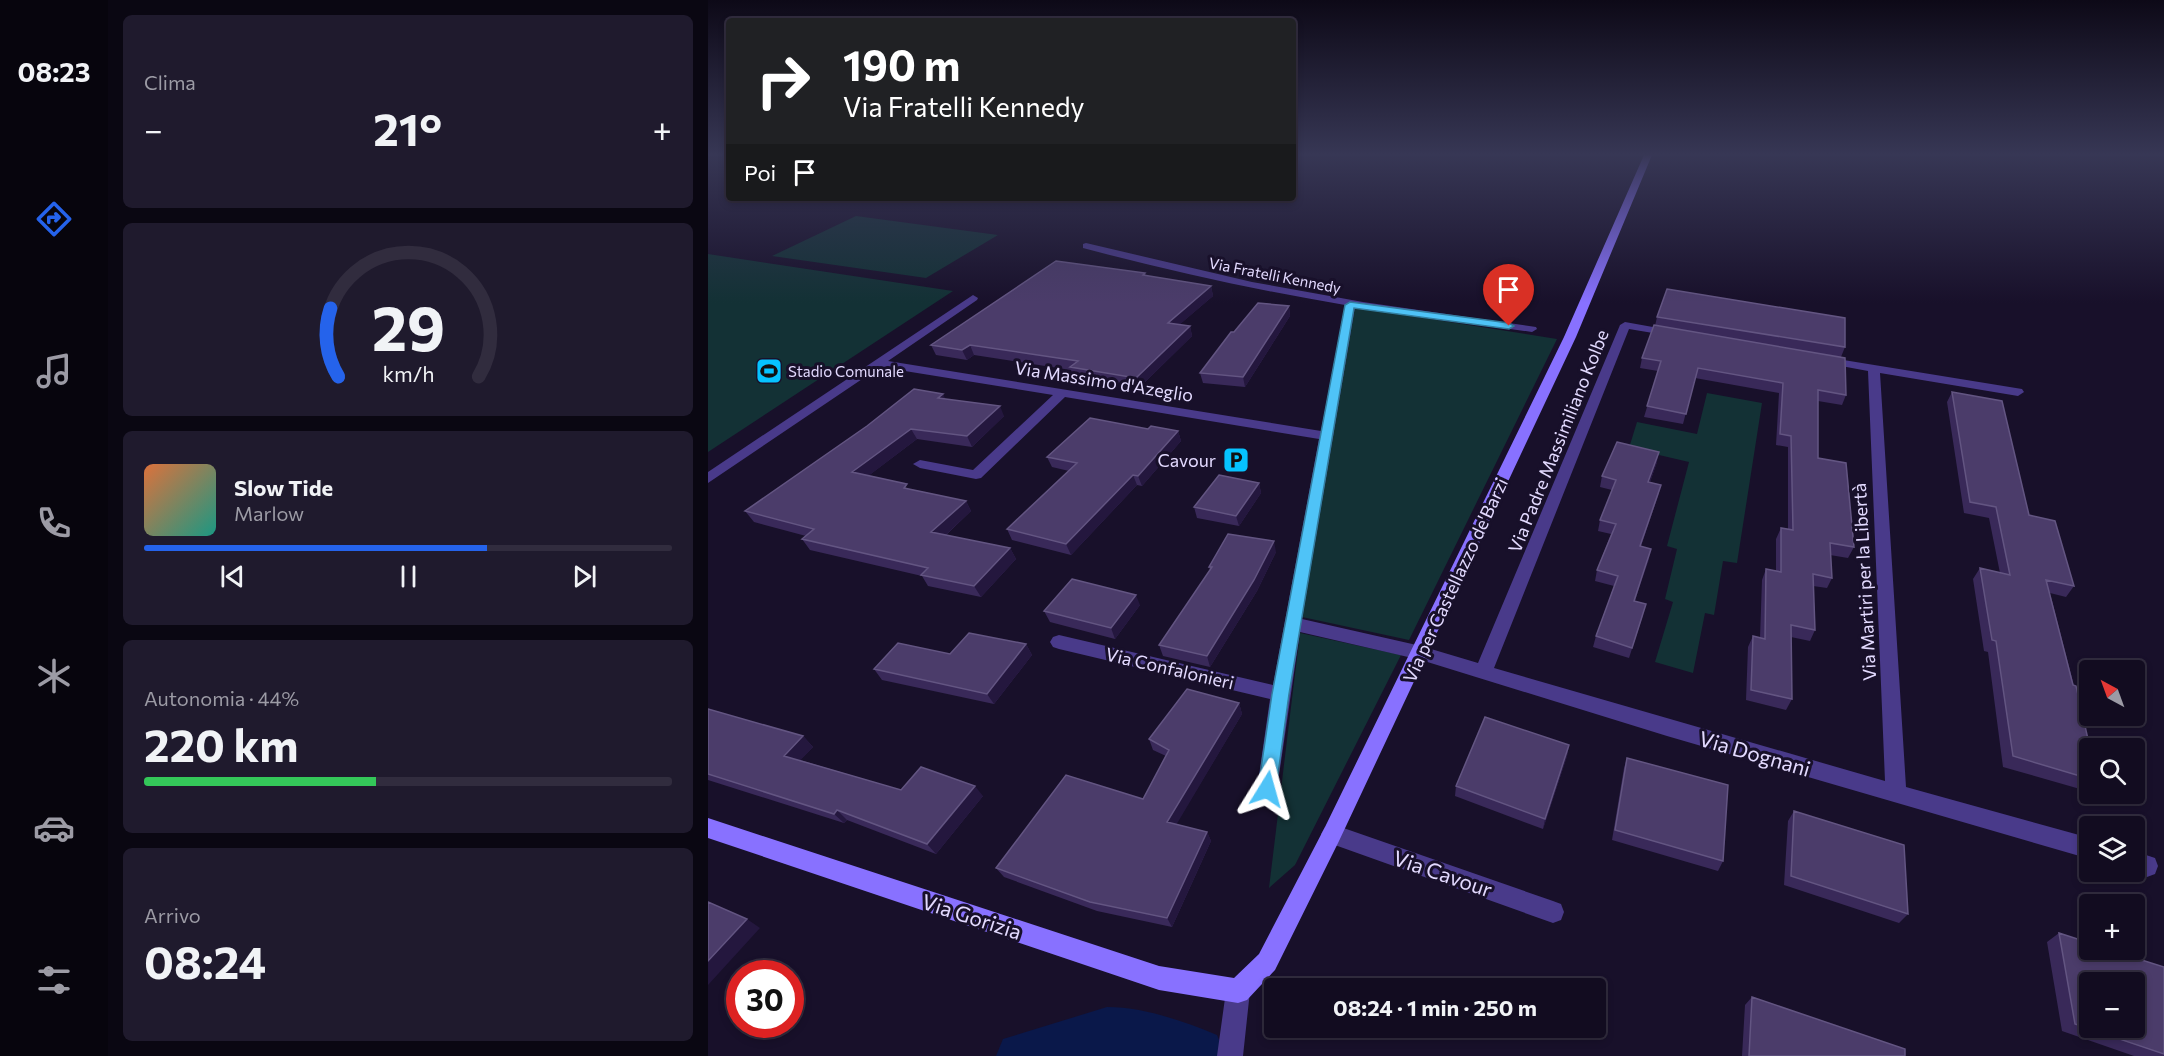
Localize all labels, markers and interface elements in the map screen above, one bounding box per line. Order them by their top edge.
text: 190 m [843,38,961,90]
icon: right [744,42,822,120]
text: 08:23 [18,55,90,88]
text: Clima [144,70,196,94]
text: Via Fratelli Kennedy [843,90,1085,123]
text: 21° [373,100,442,155]
text: − [144,108,163,149]
text: + [653,108,672,149]
icon: arrive [788,156,821,189]
text: Poi [744,159,776,186]
icon: directions [33,198,75,240]
street label: Via Fratelli Kennedy [1207,253,1343,297]
pin [1483,264,1534,326]
icon: arrive [1492,273,1525,306]
text: 29 [371,288,445,364]
street label: Via Padre Massimiliano Kolbe [1503,326,1613,556]
icon: music [33,350,75,392]
sports icon: Stadio Comunale [754,356,784,386]
street label: Via Massimo d'Azeglio [1013,356,1195,406]
text: km/h [382,360,434,386]
place label: Stadio Comunale [788,362,904,380]
parking icon: Cavour [1221,445,1251,475]
place label: Cavour [1158,449,1216,471]
text: Slow Tide [234,474,333,501]
street label: Via per Castellazzo de'Barzi [1398,474,1512,686]
street label: Via Martiri per la Libertà [1848,483,1880,681]
text: Marlow [234,501,304,525]
icon: phone [33,502,75,544]
icon: previous [216,560,249,593]
icon: pause [392,560,425,593]
icon: next [568,560,601,593]
street label: Via Confalonieri [1104,643,1236,693]
icon: climate [33,655,75,697]
north arrow [2079,660,2145,726]
map controls [2079,660,2145,1038]
text: Autonomia · 44% [144,686,299,710]
text: 220 km [144,716,299,771]
street label: Via Dognani [1696,725,1814,781]
button: search [2079,738,2145,804]
position arrow [1235,757,1299,821]
icon: car [33,807,75,849]
button: layers [2079,816,2145,882]
street label: Via Cavour [1390,844,1496,902]
street label: Via Gorizia [919,888,1025,944]
button: + [2079,894,2145,960]
text: Arrivo [144,903,201,927]
text: 08:24 [144,933,266,988]
icon: filters [33,959,75,1001]
speed limit sign: 30 [726,960,804,1038]
button: − [2079,972,2145,1038]
text: 08:24 · 1 min · 250 m [1333,994,1537,1021]

